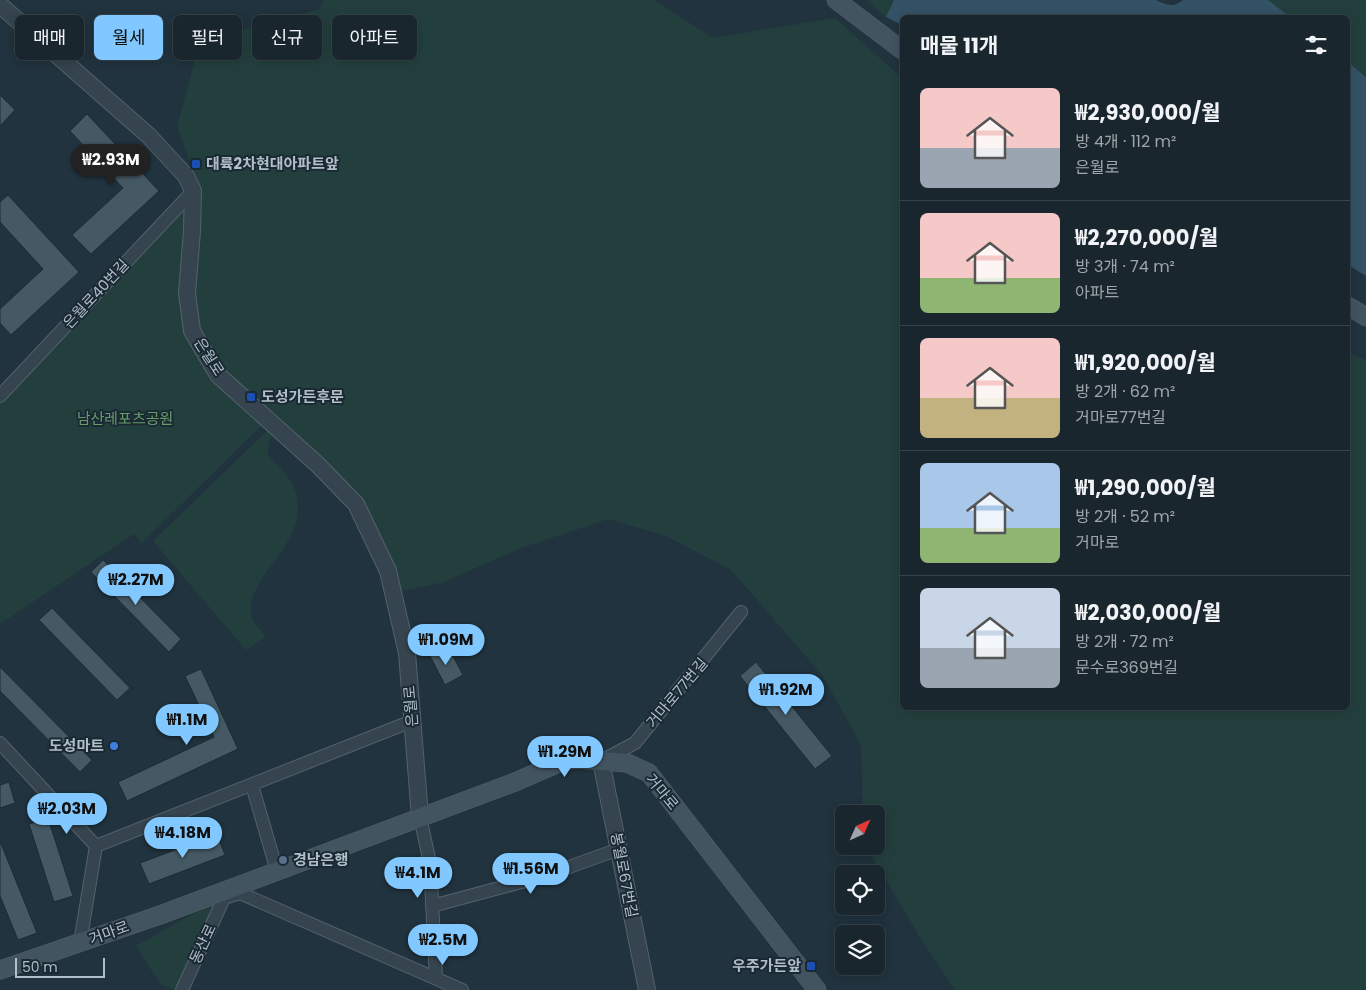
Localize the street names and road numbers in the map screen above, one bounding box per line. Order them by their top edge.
street label: 은월로40번길 [58,254,133,333]
street label: 은월로 [189,334,230,380]
street label: 거마로77번길 [641,653,712,732]
street label: 은월로 [398,685,423,728]
street label: 거마로 [641,769,684,814]
street label: 봉월로67번길 [606,830,643,919]
street label: 거마로 [86,916,132,949]
street label: 동산로 [184,921,221,967]

